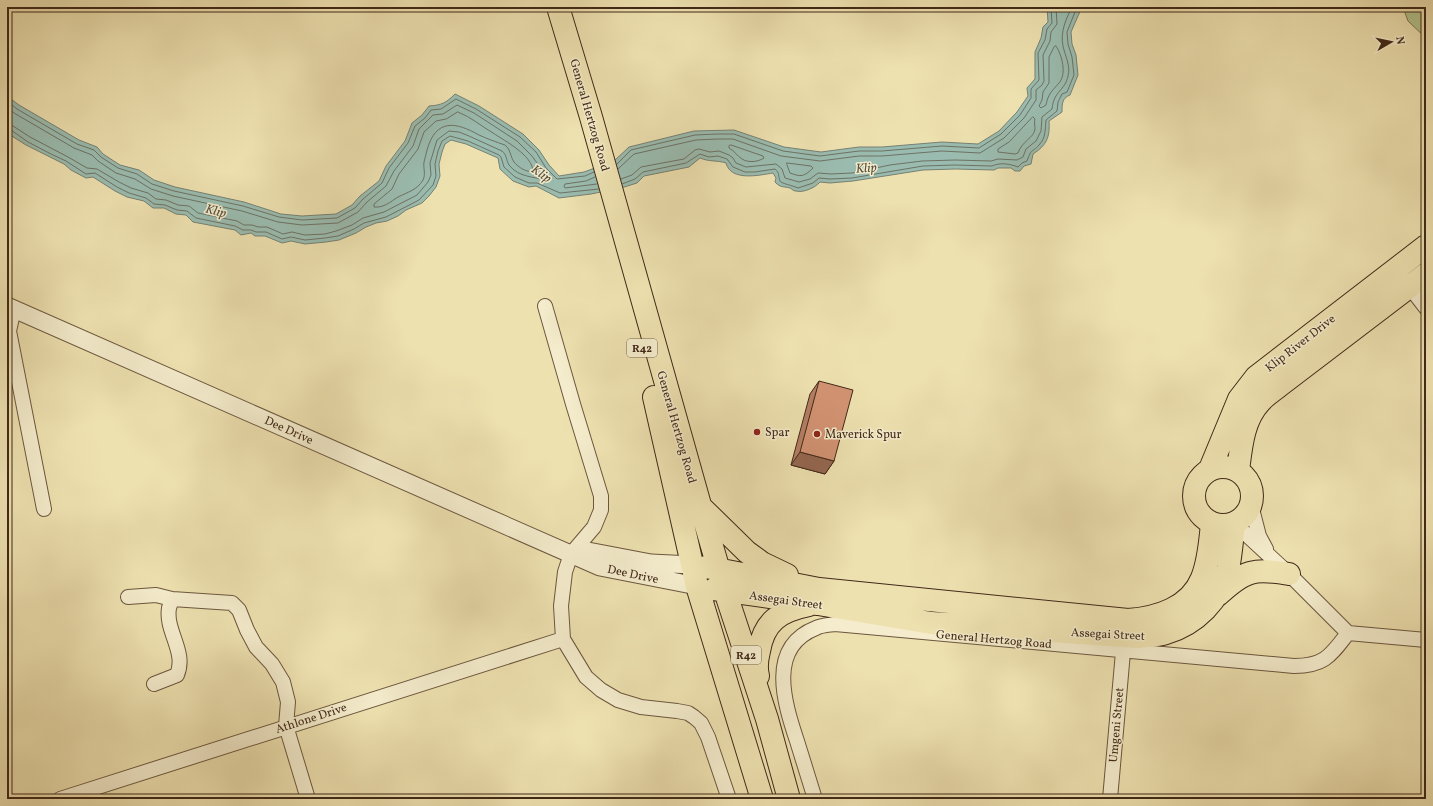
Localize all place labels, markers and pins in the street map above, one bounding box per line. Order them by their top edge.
place label: Spar [765,425,790,441]
marker: Spar [752,427,762,437]
place label: Maverick Spur [825,427,902,443]
marker: Maverick Spur [812,429,822,439]

